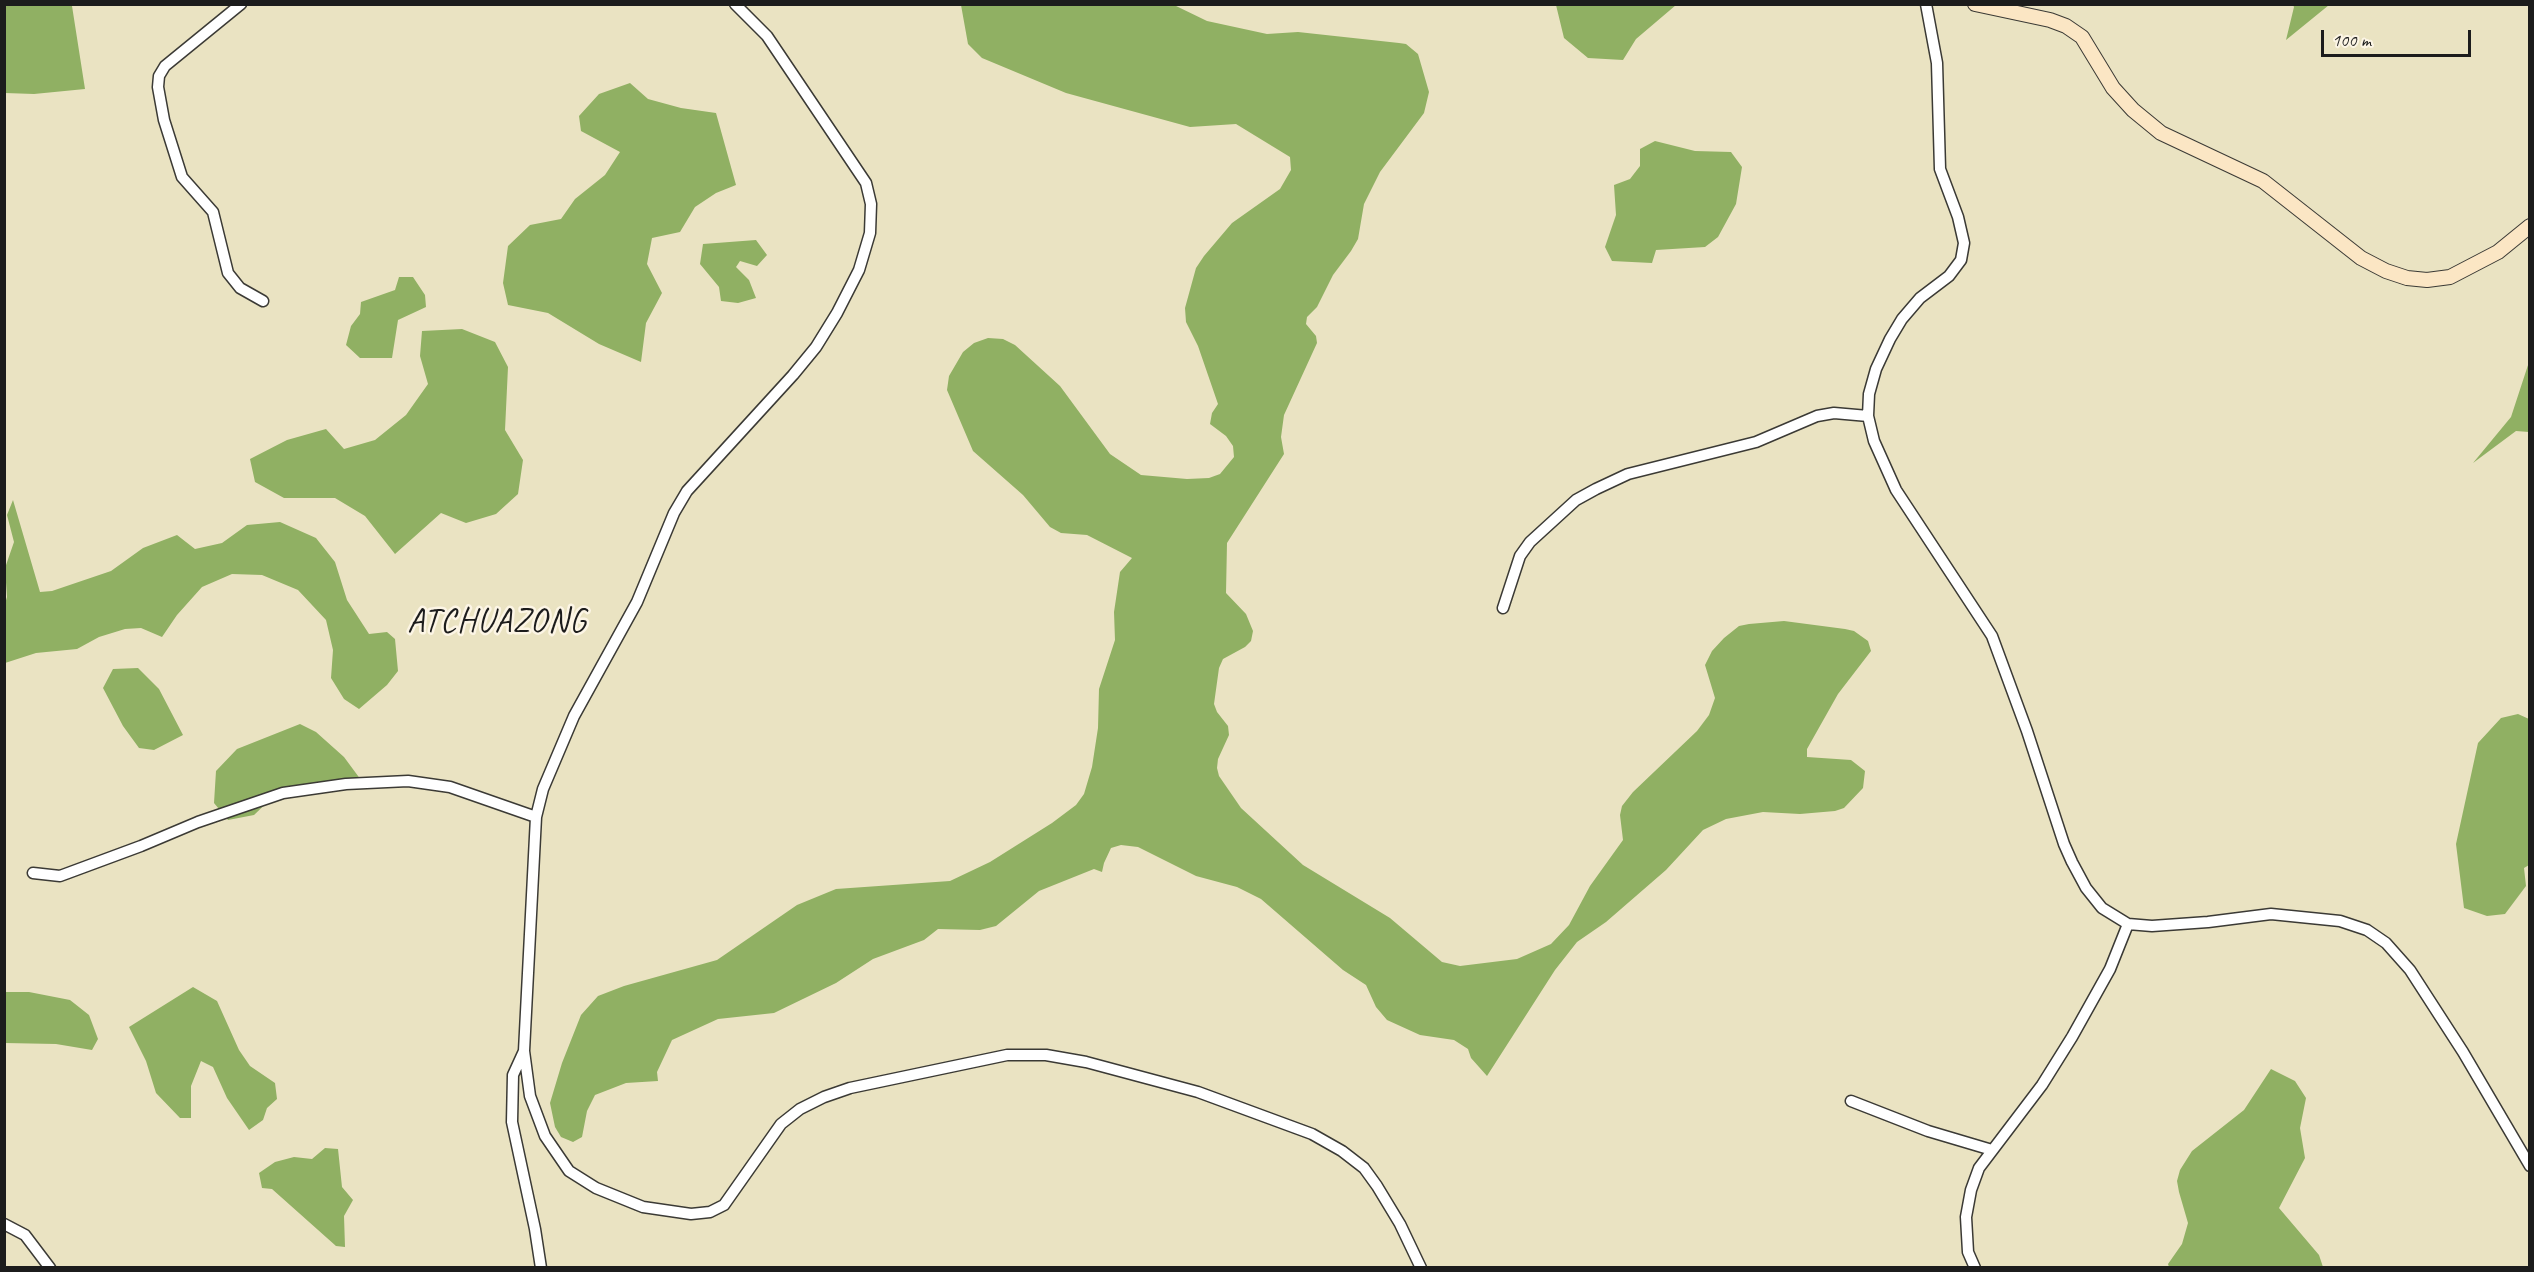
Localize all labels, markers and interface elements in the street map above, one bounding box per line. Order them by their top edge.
scale bar [2324,18,2474,56]
text: 100 m [2332,29,2371,51]
district label: ATCHUAZONG [408,602,586,642]

